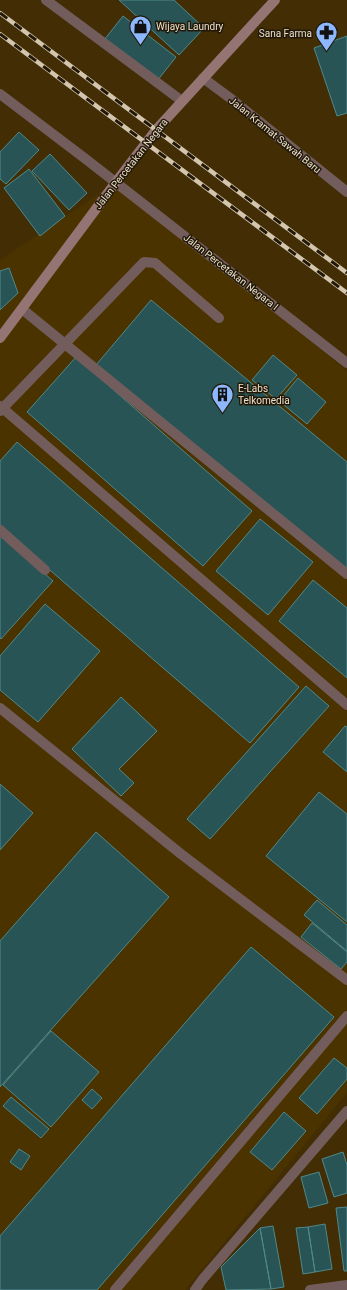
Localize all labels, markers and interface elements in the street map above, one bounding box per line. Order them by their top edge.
shop icon: Wijaya Laundry [127,13,153,46]
pharmacy icon: Sana Farma [314,20,340,53]
place label: Wijaya Laundry [156,21,224,32]
place label: Sana Farma [259,28,312,39]
street label: Jalan Kramat Sawah Baru [227,95,323,175]
street label: Jalan Percetakan Negara [92,117,170,211]
street label: Jalan Percetakan Negara I [182,232,280,312]
building icon: E-Labs Telkomedia [209,381,235,414]
place label: E-Labs Telkomedia [238,383,290,406]

